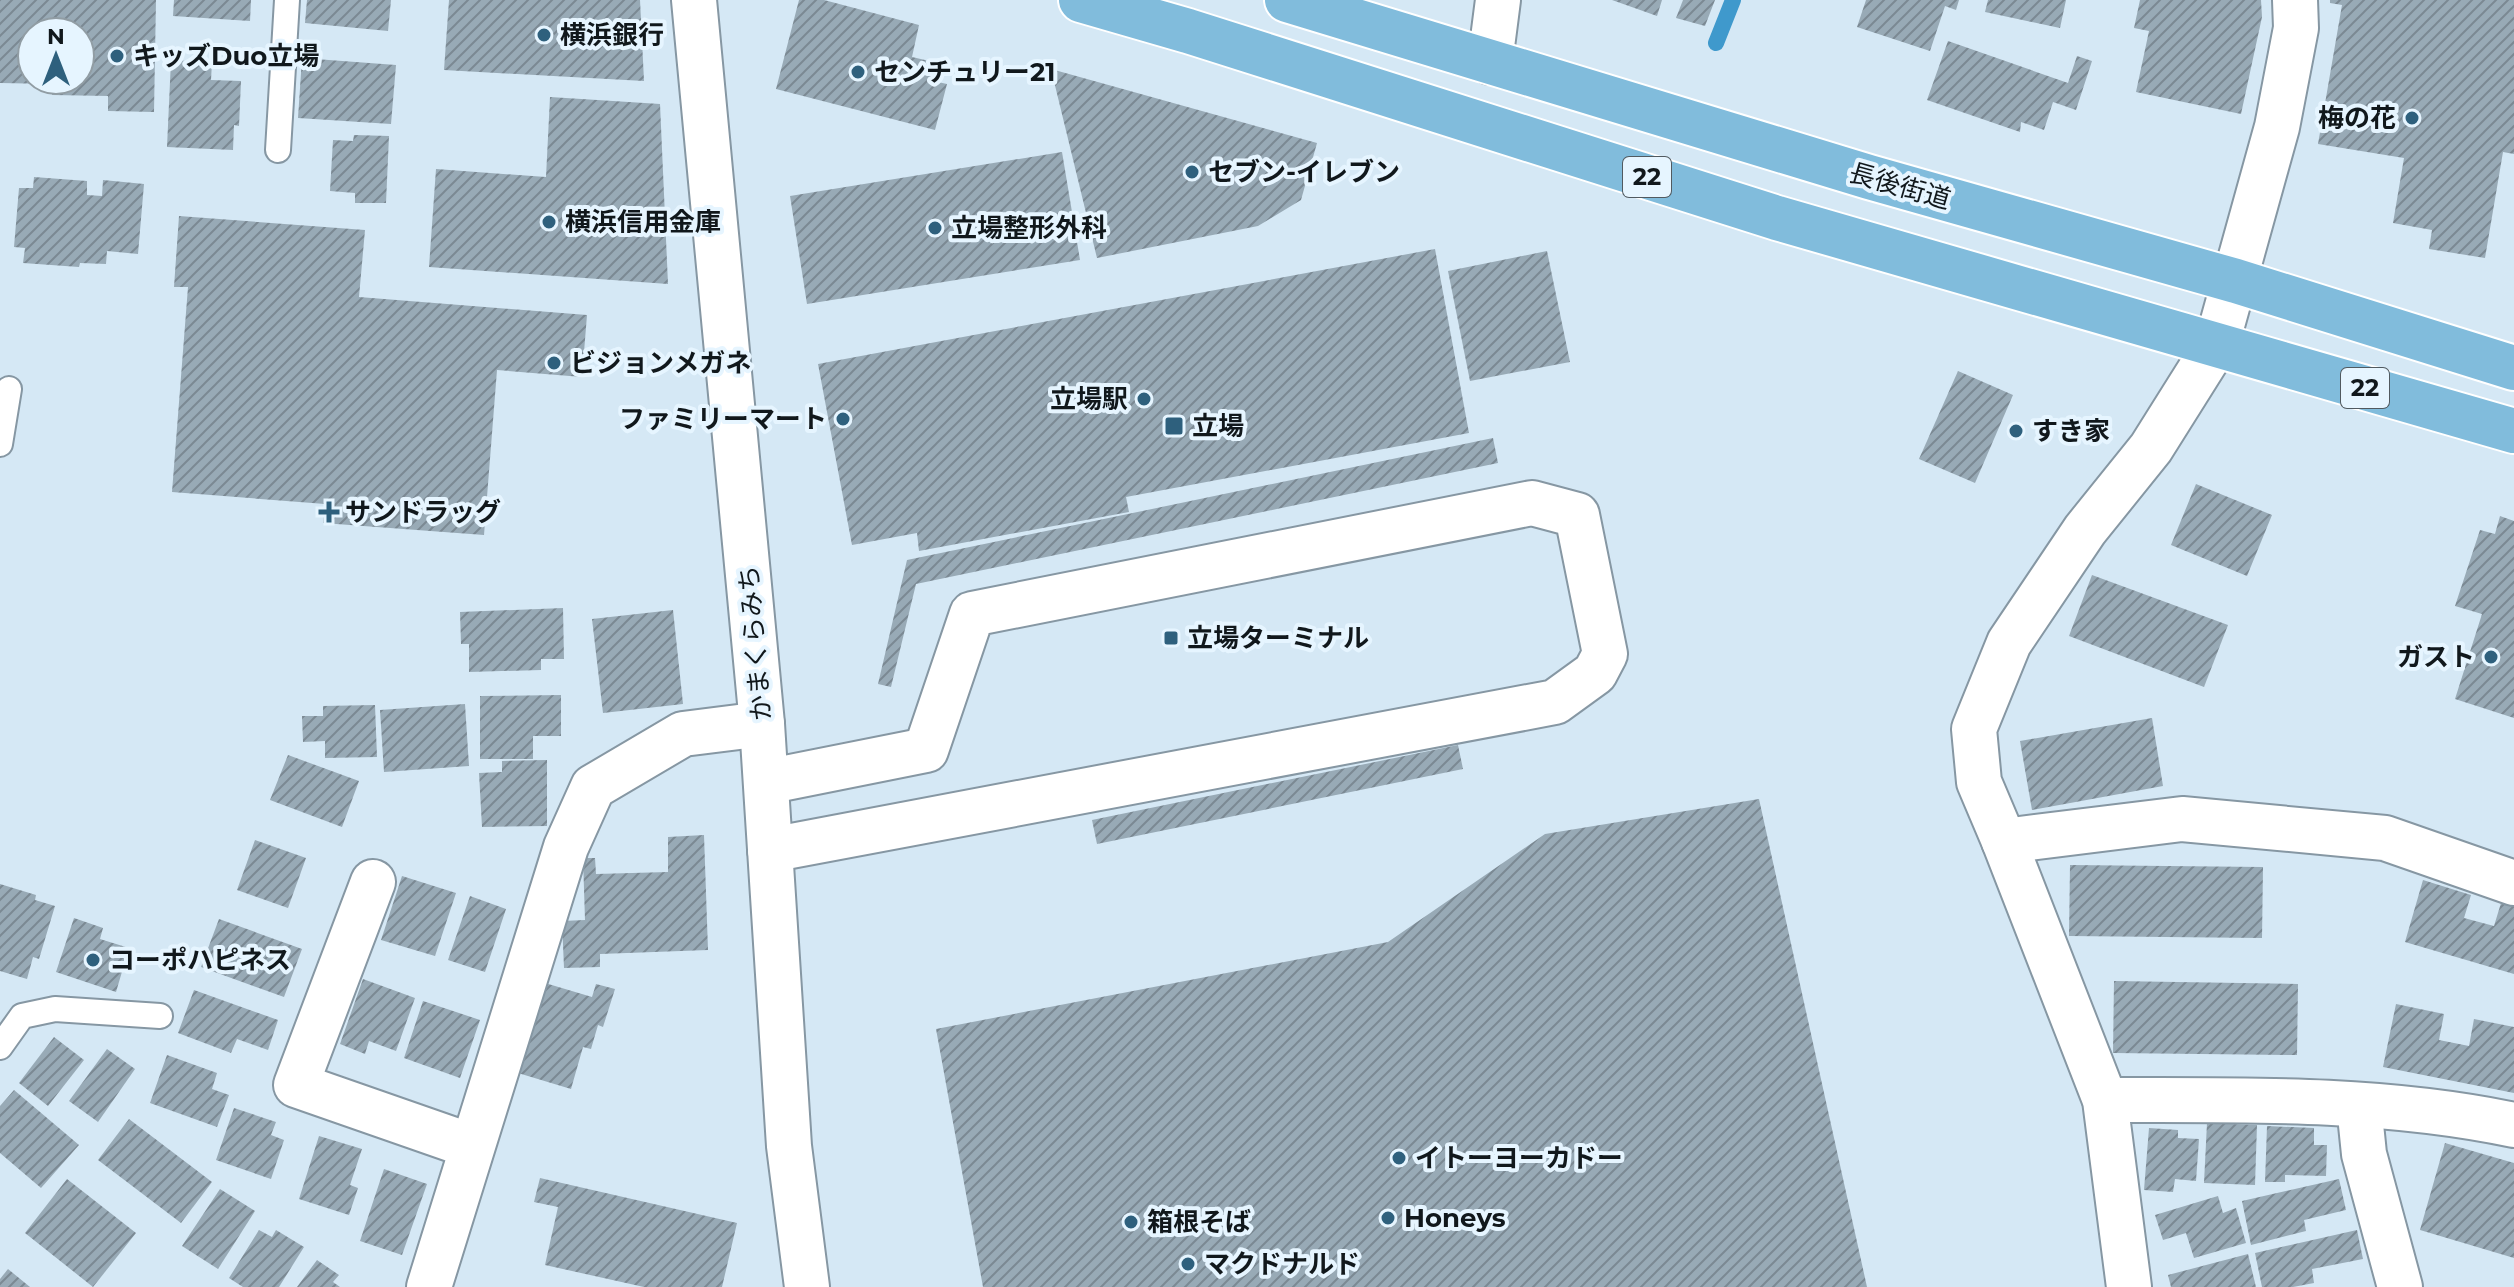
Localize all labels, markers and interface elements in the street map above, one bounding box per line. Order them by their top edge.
north arrow [16,16,96,96]
place label: 横浜銀行 [560,19,664,51]
text: N [47,23,65,50]
marker: 横浜銀行 [535,26,553,44]
place label: キッズDuo立場 [133,40,319,72]
marker: キッズDuo立場 [108,47,126,65]
place label: センチュリー21 [874,56,1056,88]
marker: センチュリー21 [849,63,867,81]
place label: 梅の花 [2318,102,2396,134]
marker: 梅の花 [2403,109,2421,127]
place label: セブン-イレブン [1208,156,1400,188]
street label: 長後街道 [1846,156,1954,216]
road number: 22 [1623,157,1671,197]
marker: セブン-イレブン [1183,163,1201,181]
place label: 横浜信用金庫 [565,206,721,238]
place label: 立場整形外科 [951,212,1107,244]
marker: 横浜信用金庫 [540,213,558,231]
marker: 立場整形外科 [926,219,944,237]
place label: ビジョンメガネ [570,347,751,379]
marker: ビジョンメガネ [545,354,563,372]
road number: 22 [2341,368,2389,408]
place label: 立場駅 [1050,383,1128,415]
marker: 立場駅 [1135,390,1153,408]
place label: ファミリーマート [619,403,827,435]
marker: ファミリーマート [834,410,852,428]
place label: 立場 [1192,410,1244,442]
marker: 立場 [1163,415,1185,437]
place label: すき家 [2032,415,2110,447]
marker: すき家 [2007,422,2025,440]
place label: サンドラッグ [345,496,501,528]
marker: サンドラッグ [320,503,338,521]
street label: かまくらみち [732,564,778,722]
place label: 立場ターミナル [1187,622,1369,654]
marker: 立場ターミナル [1162,629,1180,647]
place label: ガスト [2397,641,2475,673]
marker: ガスト [2482,648,2500,666]
place label: コーポハピネス [109,944,291,976]
marker: コーポハピネス [84,951,102,969]
place label: イトーヨーカドー [1415,1142,1623,1174]
marker: イトーヨーカドー [1390,1149,1408,1167]
place label: Honeys [1404,1202,1506,1234]
place label: 箱根そば [1147,1206,1251,1238]
marker: Honeys [1379,1209,1397,1227]
marker: 箱根そば [1122,1213,1140,1231]
place label: マクドナルド [1204,1248,1360,1280]
marker: マクドナルド [1179,1255,1197,1273]

